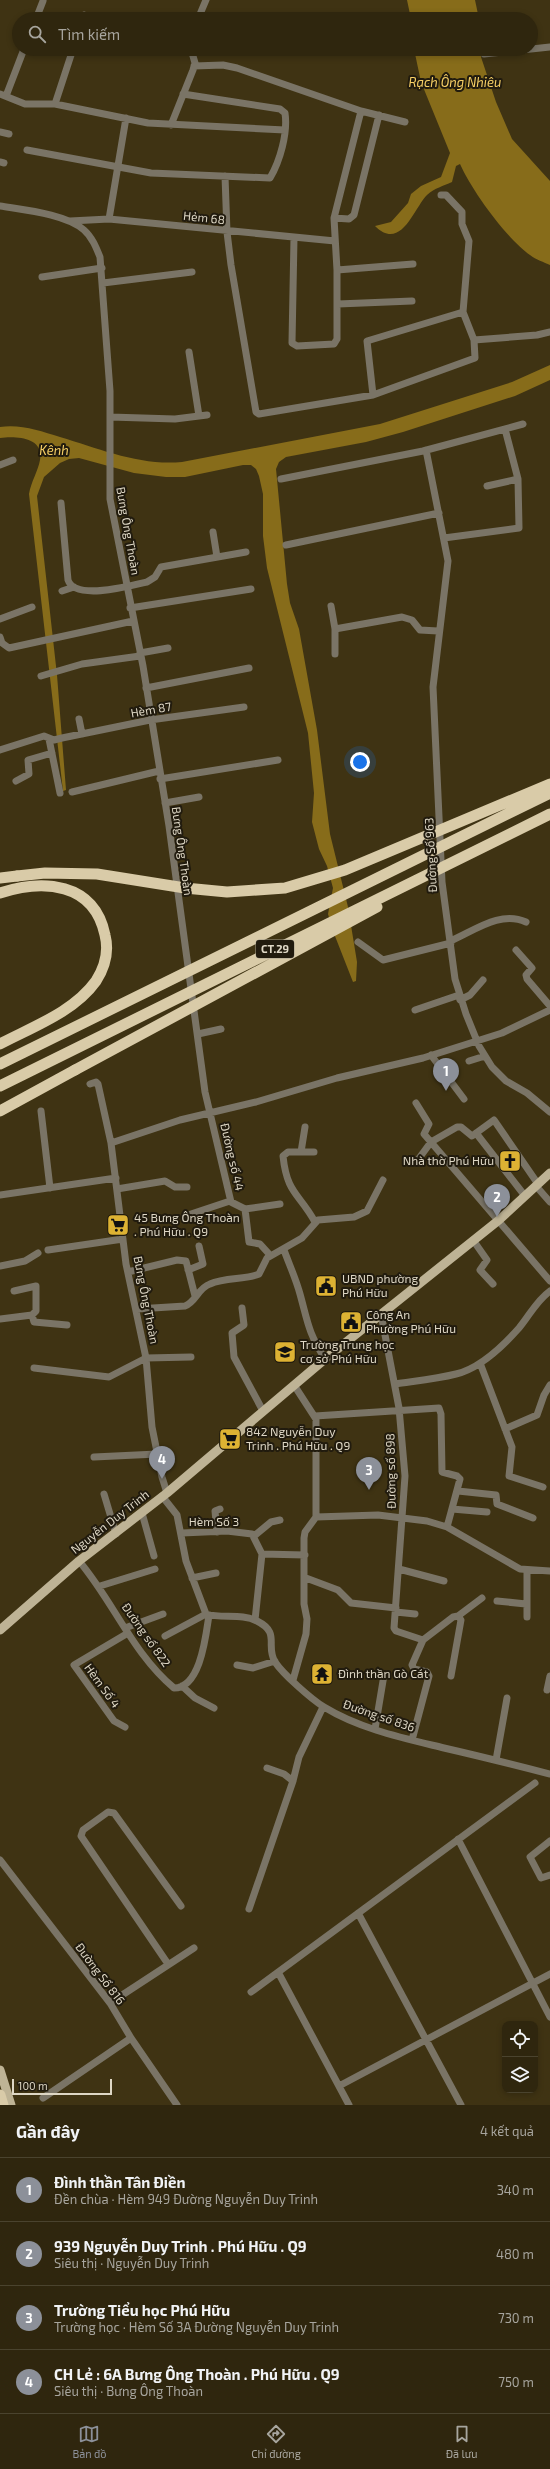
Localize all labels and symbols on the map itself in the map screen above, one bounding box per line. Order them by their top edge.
water label: Rạch Ông Nhiêu [409,74,501,90]
street label: Hẻm 68 [183,208,226,226]
water label: Kênh [39,442,69,458]
street label: Bưng Ông Thoàn [114,486,144,576]
street label: Hèm 87 [129,699,172,719]
your location [350,752,370,772]
street label: Bưng Ông Thoàn [170,806,196,896]
street label: Đường Số 963 [421,817,439,893]
road number: CT.29 [256,940,294,958]
pin: 1 [433,1058,459,1091]
street label: Đường số 44 [218,1122,248,1192]
church icon: Nhà thờ Phú Hữu [497,1148,523,1174]
place label: Nhà thờ Phú Hữu [403,1153,494,1167]
pin: 2 [484,1184,510,1217]
place label: 45 Bưng Ông Thoàn . Phú Hữu . Q9 [134,1210,240,1239]
supermarket icon: 45 Bưng Ông Thoàn . Phú Hữu . Q9 [105,1212,131,1238]
street label: Bưng Ông Thoàn [132,1255,162,1345]
place label: UBND phường Phú Hữu [342,1271,419,1299]
public building icon: UBND phường Phú Hữu [313,1273,339,1299]
place label: Công An Phường Phú Hữu [366,1307,456,1335]
public building icon: Công An Phường Phú Hữu [338,1309,364,1335]
place label: Trường Trung học cơ sở Phú Hữu [300,1337,394,1365]
school or university icon: Trường Trung học cơ sở Phú Hữu [272,1339,298,1365]
place label: 842 Nguyễn Duy Trinh . Phú Hữu . Q9 [246,1424,350,1453]
supermarket icon: 842 Nguyễn Duy Trinh . Phú Hữu . Q9 [217,1426,243,1452]
street label: Đường số 898 [382,1433,398,1509]
pin: 4 [149,1446,175,1479]
pin: 3 [356,1457,382,1490]
street label: Nguyễn Duy Trinh [68,1486,151,1556]
street label: Hèm Số 3 [189,1514,239,1528]
street label: Đường số 822 [120,1600,174,1669]
street label: Hèm Số 4 [82,1661,124,1710]
temple icon: Đình thần Gò Cát [309,1661,335,1687]
place label: Đình thần Gò Cát [338,1666,429,1680]
street label: Đường số 836 [342,1696,417,1734]
street label: Đường Số 816 [73,1940,129,2007]
scale bar [12,2077,112,2096]

